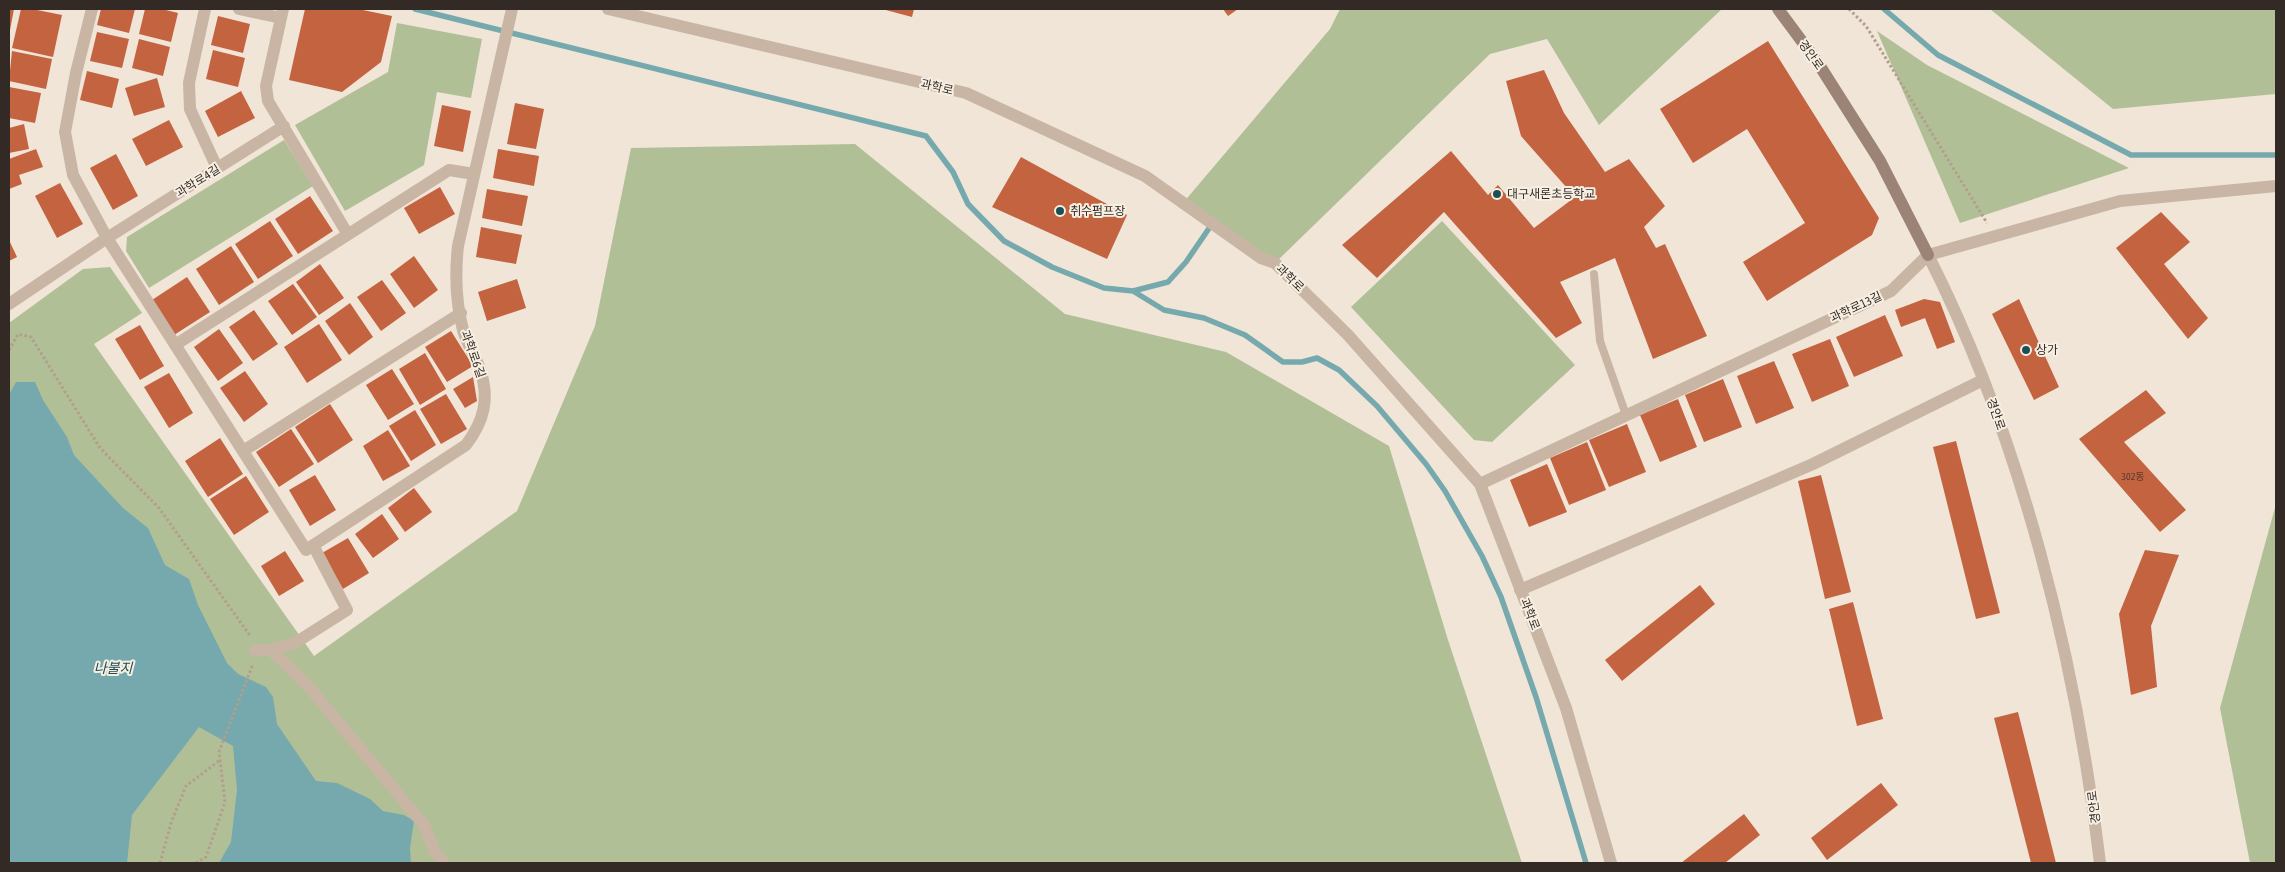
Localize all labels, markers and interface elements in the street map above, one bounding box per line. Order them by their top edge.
street label: 경안로 [1796,37,1826,73]
street label: 과학로 [919,76,955,98]
street label: 과학로4길 [173,162,223,200]
place label: 대구새론초등학교 [1507,187,1595,201]
marker: 대구새론초등학교 [1491,188,1503,200]
place label: 취수펌프장 [1070,204,1125,218]
marker: 취수펌프장 [1054,205,1066,217]
street label: 과학로 [1273,261,1307,295]
street label: 과학로13길 [1828,289,1884,325]
street label: 과학로6길 [458,328,488,380]
place label: 상가 [2036,343,2058,357]
marker: 상가 [2020,344,2032,356]
street label: 경안로 [1984,396,2008,432]
house number: 302동 [2121,471,2145,482]
street label: 과학로 [1518,596,1542,632]
water label: 나불지 [94,660,133,676]
street label: 경안로 [2085,790,2103,824]

